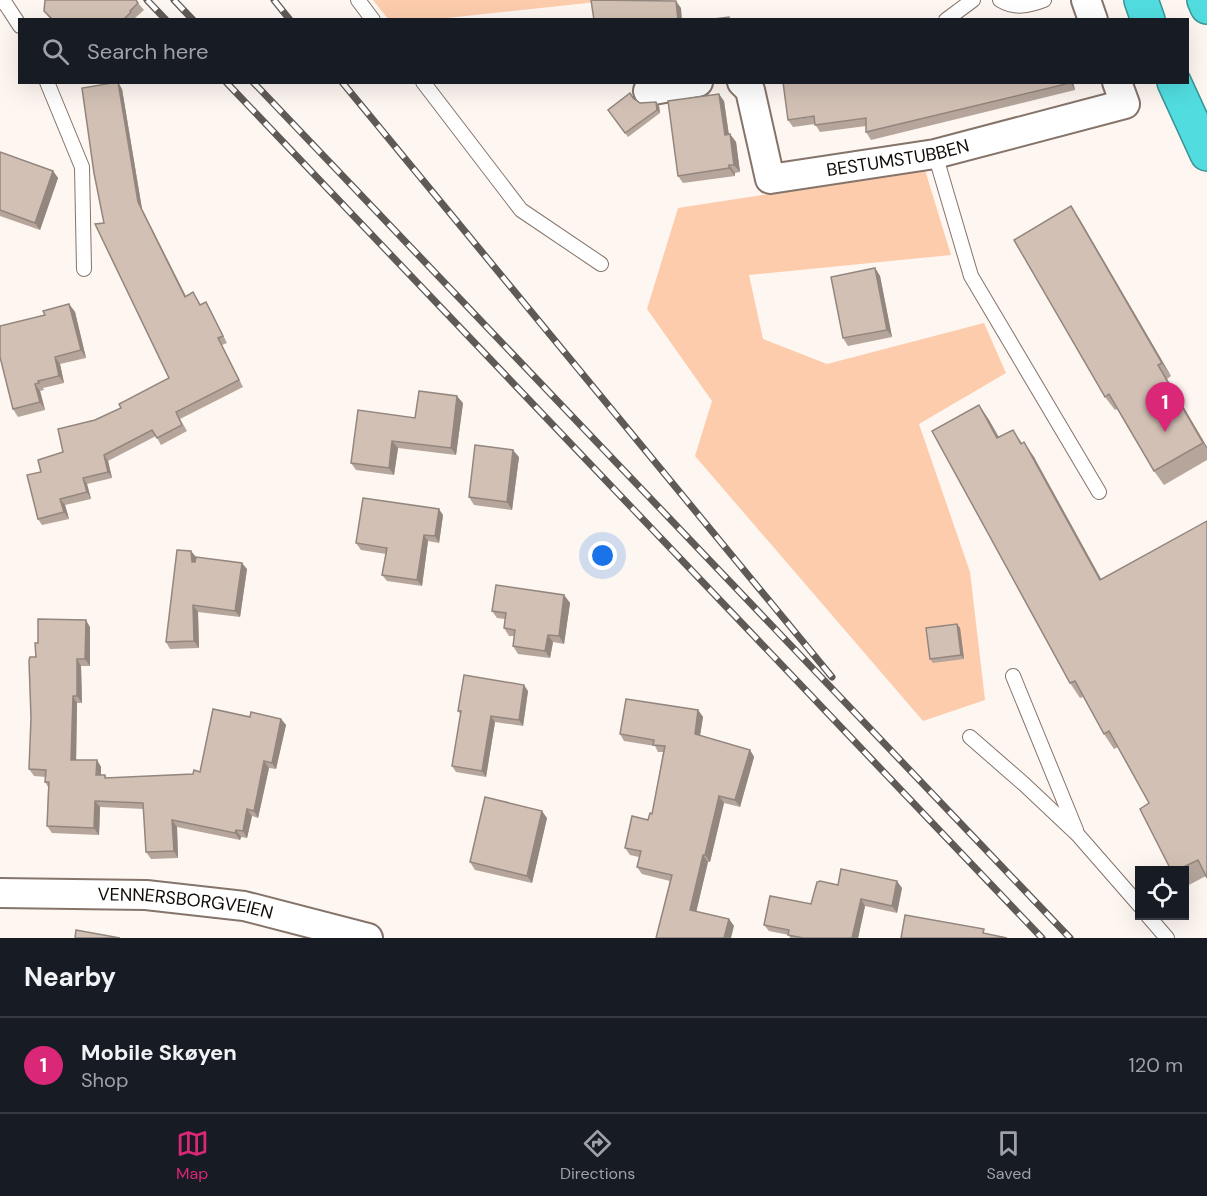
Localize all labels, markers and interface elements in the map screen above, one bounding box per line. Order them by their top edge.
search box [18,18,1189,84]
icon: search [39,35,72,68]
text: Search here [87,37,208,66]
street label: BESTUMSTUBBEN [825,134,972,182]
pin: 1 [1146,382,1184,432]
your location [588,541,617,570]
map controls [1135,866,1189,920]
button: locate [1135,866,1189,920]
street label: VENNERSBORGVEIEN [97,882,276,925]
text: Nearby [24,960,116,994]
text: Mobile Skøyen [81,1038,237,1067]
text: 1 [40,1052,47,1078]
text: 120 m [1129,1052,1183,1078]
text: Shop [81,1067,128,1093]
tab: Map [176,1127,209,1184]
tab: Directions [560,1127,635,1184]
tab: Saved [987,1127,1031,1184]

